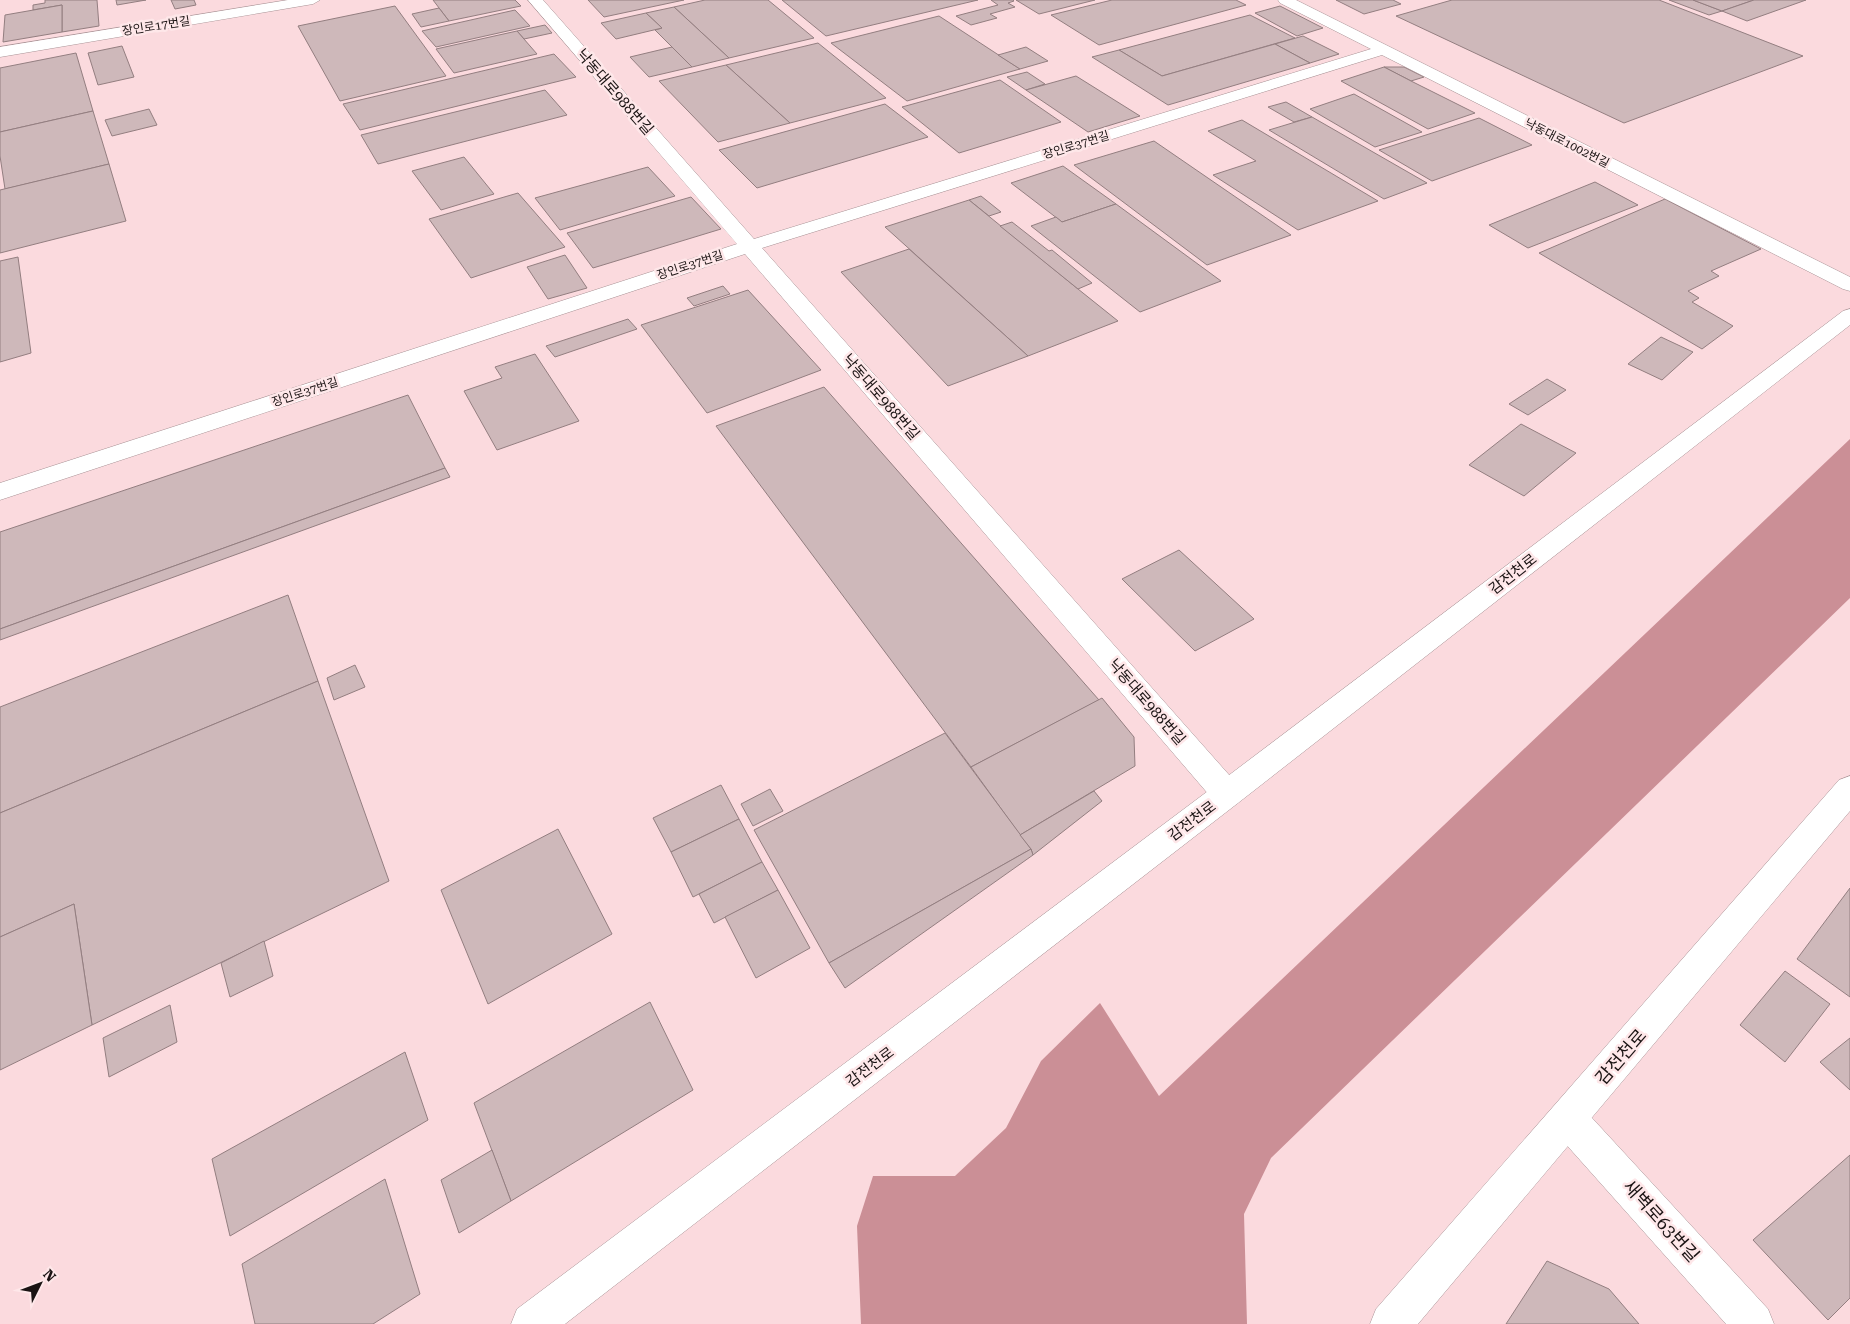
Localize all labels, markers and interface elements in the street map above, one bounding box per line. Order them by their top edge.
street label: 장인로17번길 [121,14,191,38]
street label: 낙동대로988번길 [573,45,657,139]
street label: 낙동대로1002번길 [1522,116,1612,170]
street label: 장인로37번길 [1041,128,1111,162]
street label: 장인로37번길 [655,248,725,282]
street label: 낙동대로988번길 [839,350,923,444]
street label: 장인로37번길 [270,375,340,409]
street label: 감전천로 [1486,550,1540,598]
street label: 낙동대로988번길 [1105,655,1189,749]
street label: 감전천로 [1165,797,1219,845]
street label: 감전천로 [1591,1025,1650,1089]
street label: 감전천로 [843,1043,897,1091]
street label: 새벽로63번길 [1619,1175,1704,1266]
north arrow [15,1259,65,1309]
text: N [40,1266,59,1285]

